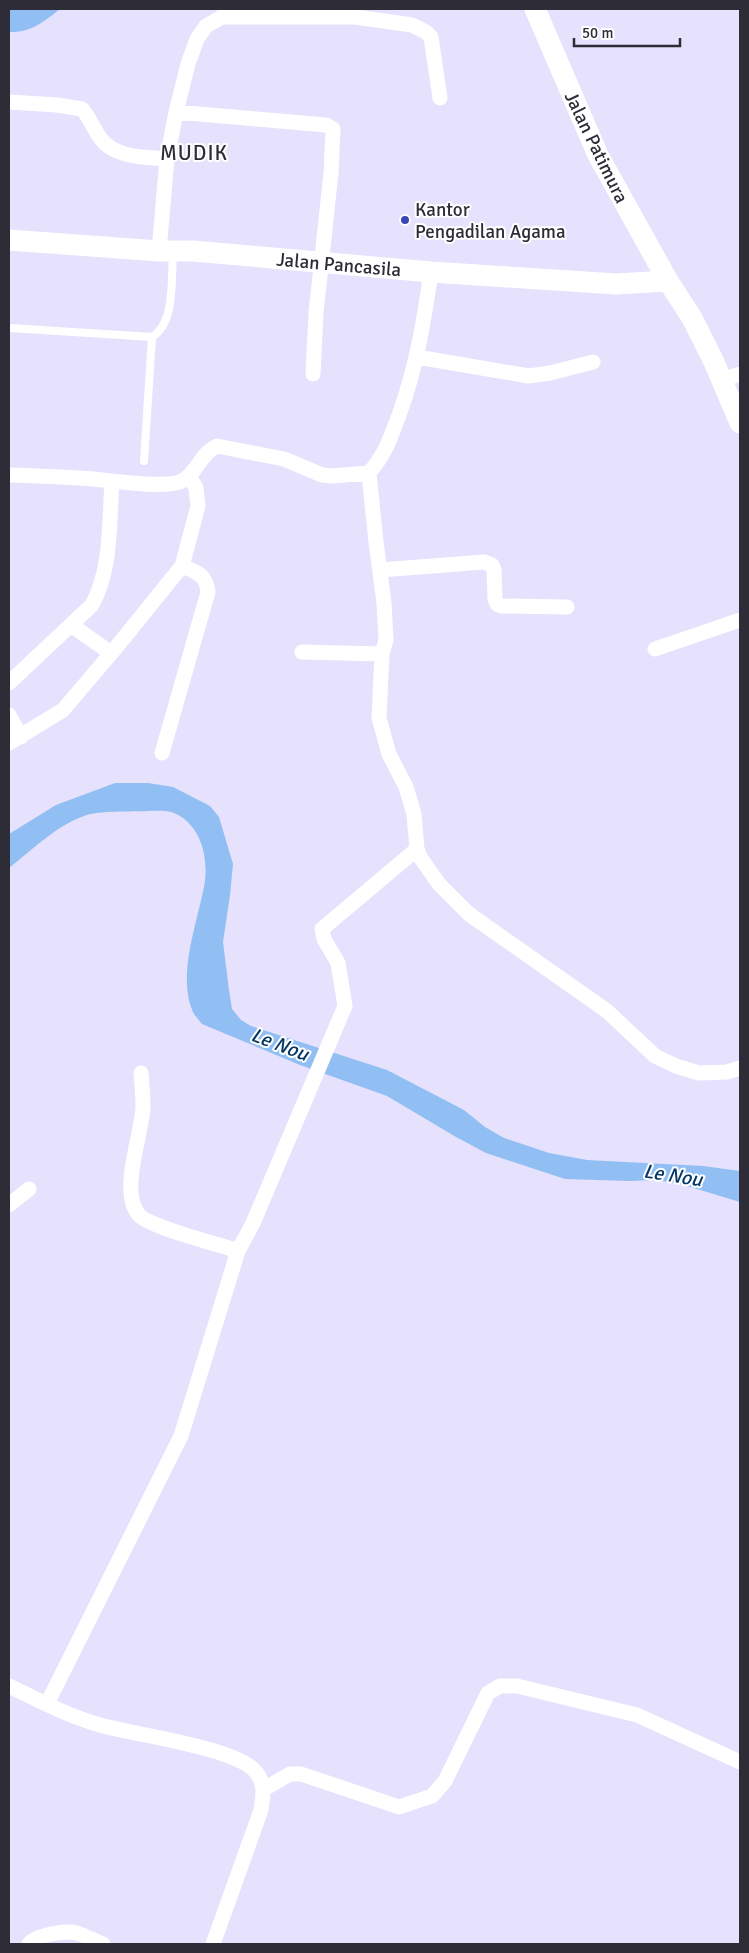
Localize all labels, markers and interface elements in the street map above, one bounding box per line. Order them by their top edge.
scale bar [574,15,680,47]
text: 50 m [582,24,613,42]
street label: Jalan Patimura [559,88,633,207]
district label: MUDIK [160,140,228,166]
place label: Kantor Pengadilan Agama [415,198,566,244]
marker: Kantor Pengadilan Agama [399,214,411,226]
street label: Jalan Pancasila [276,248,402,282]
water label: Le Nou [248,1022,313,1067]
water label: Le Nou [642,1159,705,1193]

